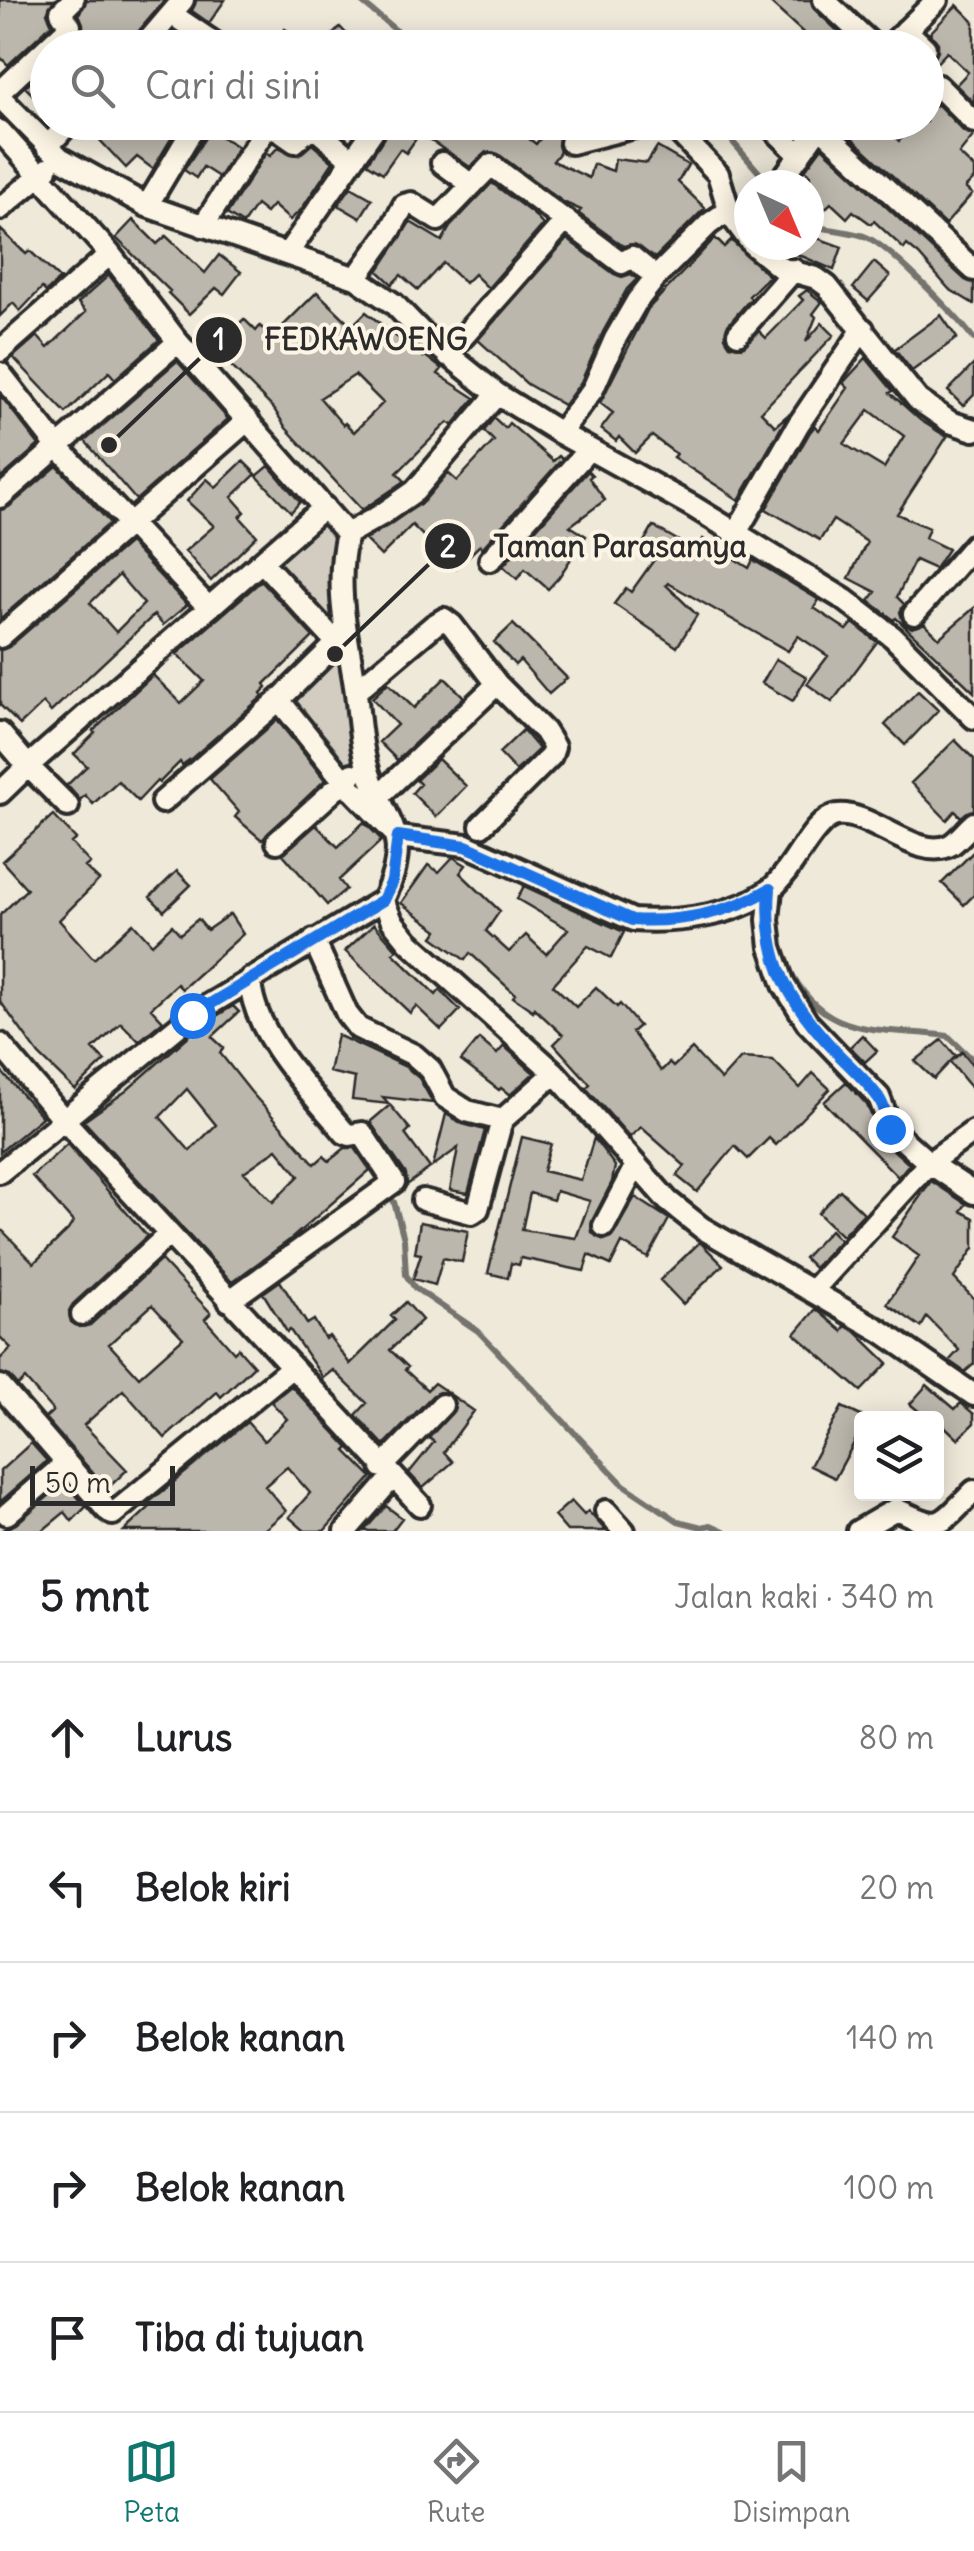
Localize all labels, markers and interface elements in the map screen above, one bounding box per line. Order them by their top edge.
search box [30,30,944,140]
icon: search [65,58,120,113]
text: Cari di sini [145,62,321,109]
north arrow [734,170,824,260]
callout: FEDKAWOENG [194,310,488,370]
text: 1 [213,320,225,358]
text: FEDKAWOENG [264,320,468,358]
callout: Taman Parasamya [423,516,767,576]
text: 2 [440,527,456,565]
text: Taman Parasamya [493,527,747,565]
route start [170,993,216,1039]
route end [868,1107,914,1153]
map controls [854,1411,944,1501]
button: layers [854,1411,944,1501]
scale bar [30,1461,175,1506]
text: 50 m [45,1465,111,1501]
text: 5 mnt [40,1570,149,1622]
text: Jalan kaki · 340 m [674,1576,934,1617]
icon: ahead [40,1710,95,1765]
text: Lurus [135,1714,232,1761]
text: 80 m [859,1717,934,1758]
icon: left [40,1860,95,1915]
text: Belok kiri [135,1864,291,1911]
text: 20 m [860,1867,934,1908]
icon: right [40,2010,95,2065]
text: Belok kanan [135,2014,345,2061]
text: 140 m [846,2017,934,2058]
icon: right [40,2160,95,2215]
text: Belok kanan [135,2164,345,2211]
text: 100 m [844,2167,934,2208]
icon: arrive [40,2310,95,2365]
text: Tiba di tujuan [135,2314,364,2361]
tab: Peta [124,2434,180,2530]
tab: Rute [427,2434,485,2530]
tab: Disimpan [733,2434,850,2530]

